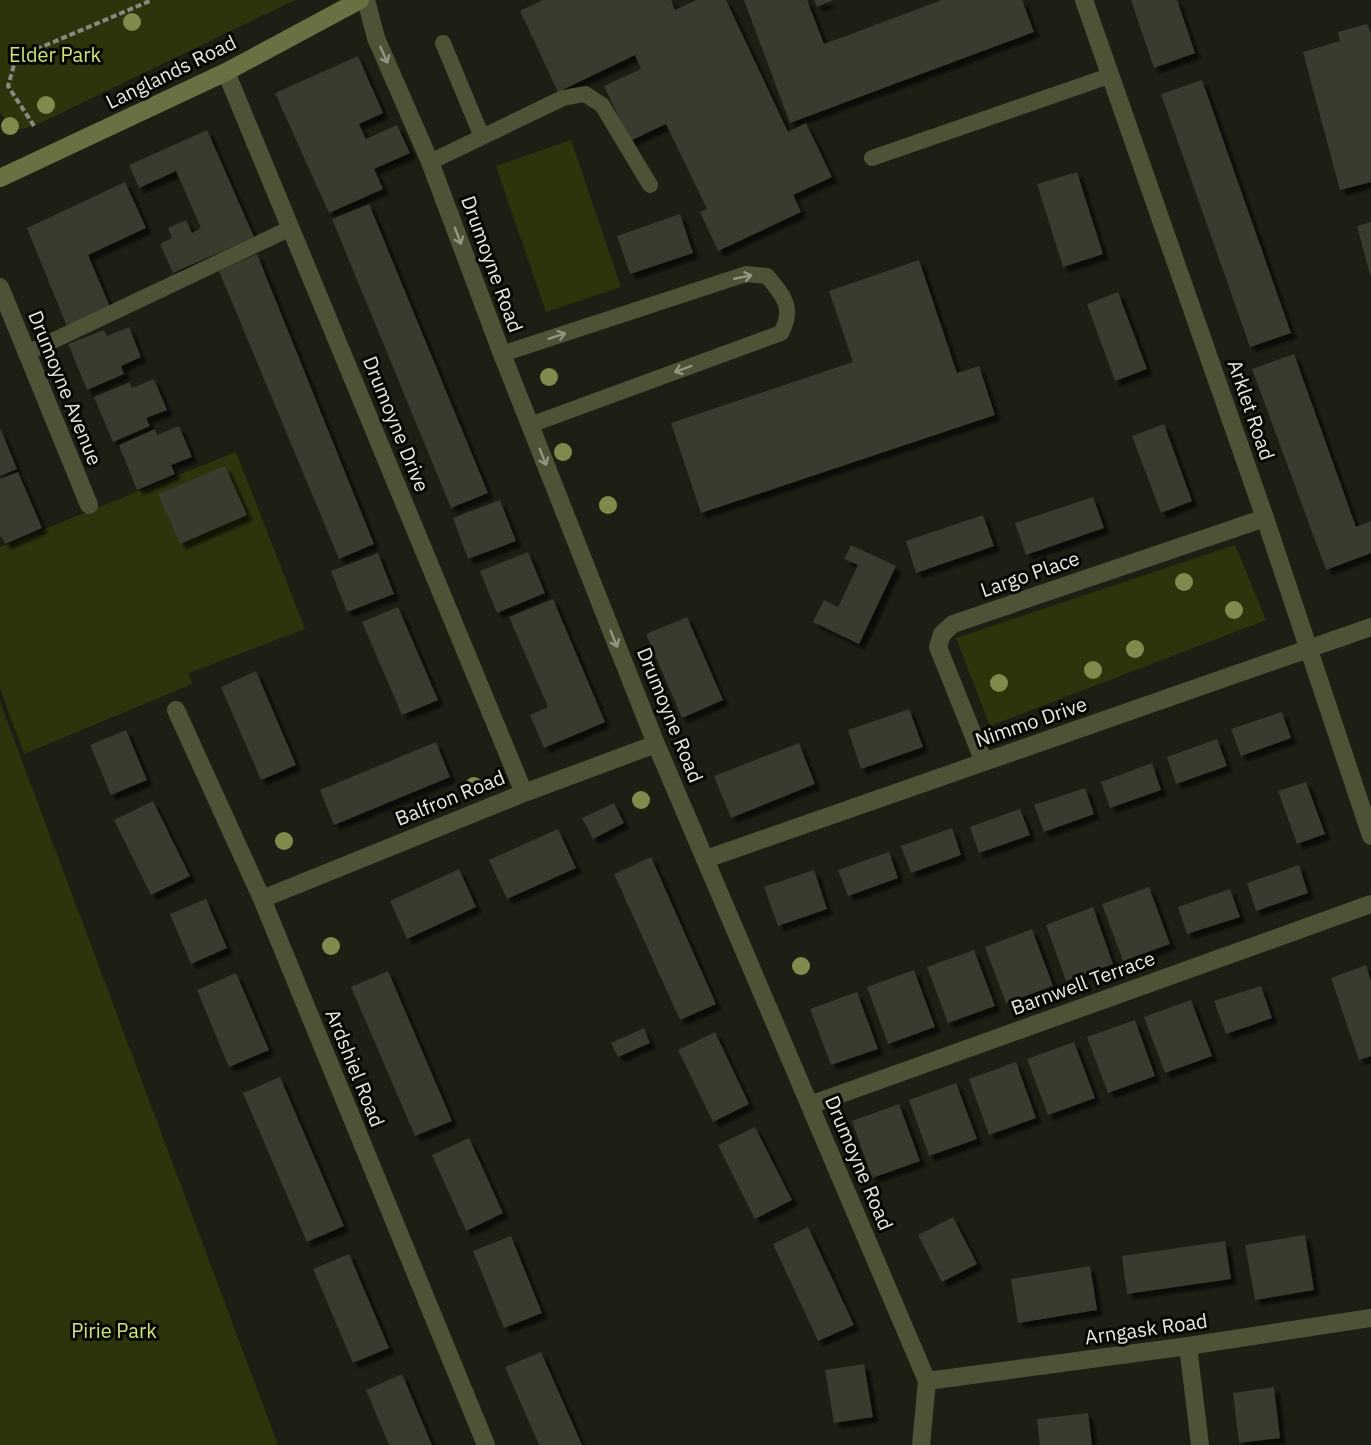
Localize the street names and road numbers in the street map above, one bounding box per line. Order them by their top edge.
street label: Langlands Road [101,28,241,115]
street label: Drumoyne Road [455,192,530,336]
street label: Drumoyne Avenue [22,306,109,469]
street label: Drumoyne Drive [357,352,436,496]
street label: Arklet Road [1222,356,1281,464]
street label: Largo Place [977,544,1083,603]
street label: Drumoyne Road [631,643,710,786]
street label: Nimmo Drive [971,690,1090,753]
street label: Balfron Road [391,763,509,832]
street label: Barnwell Terrace [1007,944,1159,1021]
street label: Ardshiel Road [320,1005,391,1131]
street label: Drumoyne Road [819,1091,900,1234]
street label: Arngask Road [1083,1307,1209,1350]

